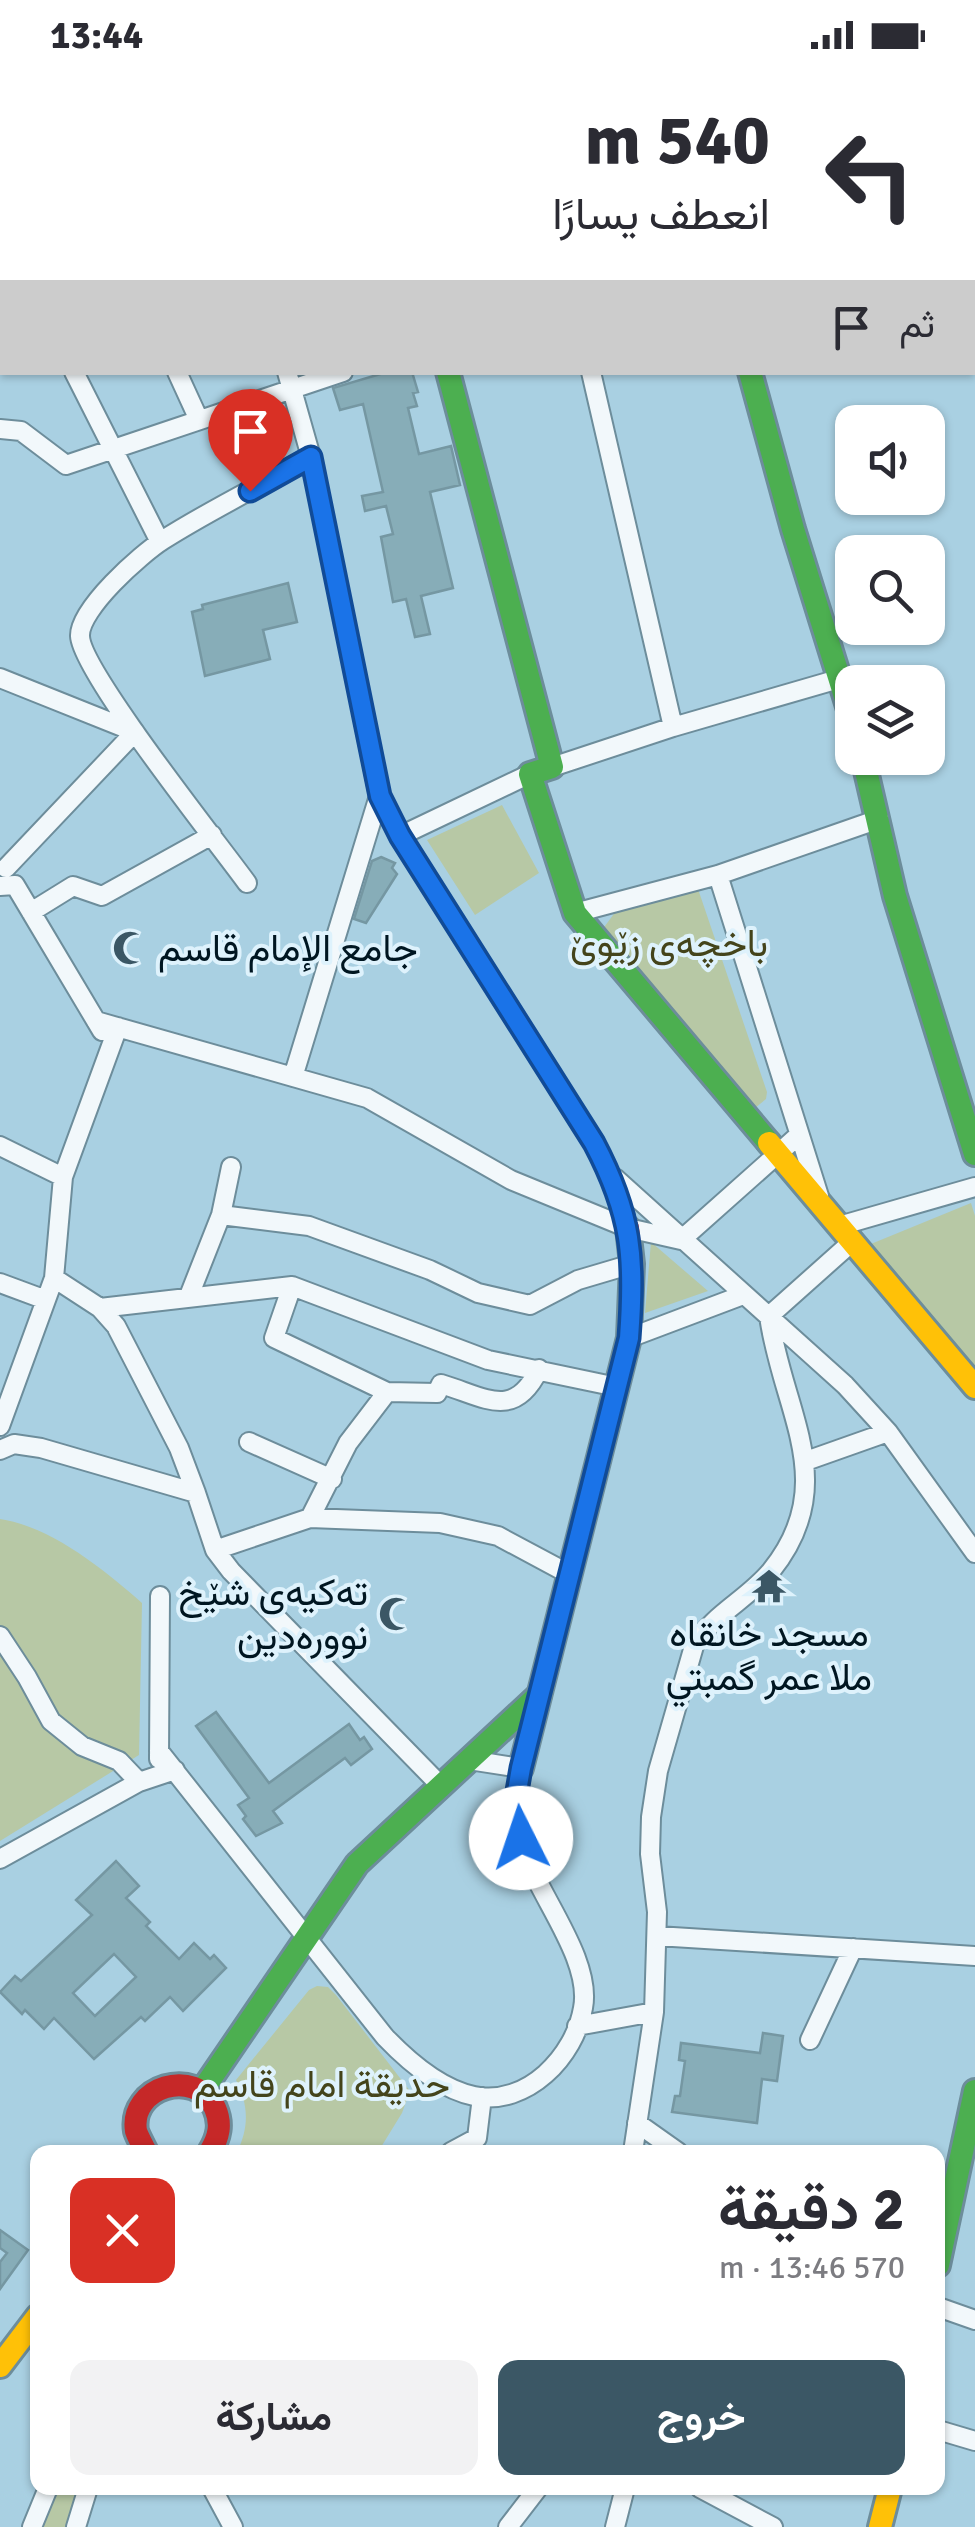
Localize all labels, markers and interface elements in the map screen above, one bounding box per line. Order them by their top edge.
text: 13:44 [50,12,143,59]
text: 540 m [585,97,770,183]
icon: left [805,110,935,240]
text: انعطف يسارًا [552,187,770,242]
icon: arrive [824,300,879,355]
text: ثم [899,301,935,348]
pin [208,389,293,492]
icon: arrive [223,404,278,459]
map controls [835,405,945,775]
button: sound [835,405,945,515]
button: search [835,535,945,645]
button: layers [835,665,945,775]
park label: باخچەی زێوێ [570,920,768,969]
place label: جامع الإمام قاسم [158,925,418,974]
mosque icon: جامع الإمام قاسم [111,929,149,967]
temple icon: مسجد خانقاه ملا عمر گمبتي [750,1567,788,1605]
place label: تەکیەی شێخ نوورەدین [178,1569,368,1660]
mosque icon: تەکیەی شێخ نوورەدین [377,1595,415,1633]
place label: مسجد خانقاه ملا عمر گمبتي [666,1610,872,1708]
position arrow [469,1786,573,1890]
park label: حديقة امام قاسم [194,2061,450,2109]
text: 2 دقيقة [718,2173,905,2247]
button: close [70,2178,175,2283]
text: 570 m · 13:46 [719,2248,905,2287]
button: مشاركة [70,2360,478,2475]
button: خروج [498,2360,905,2475]

